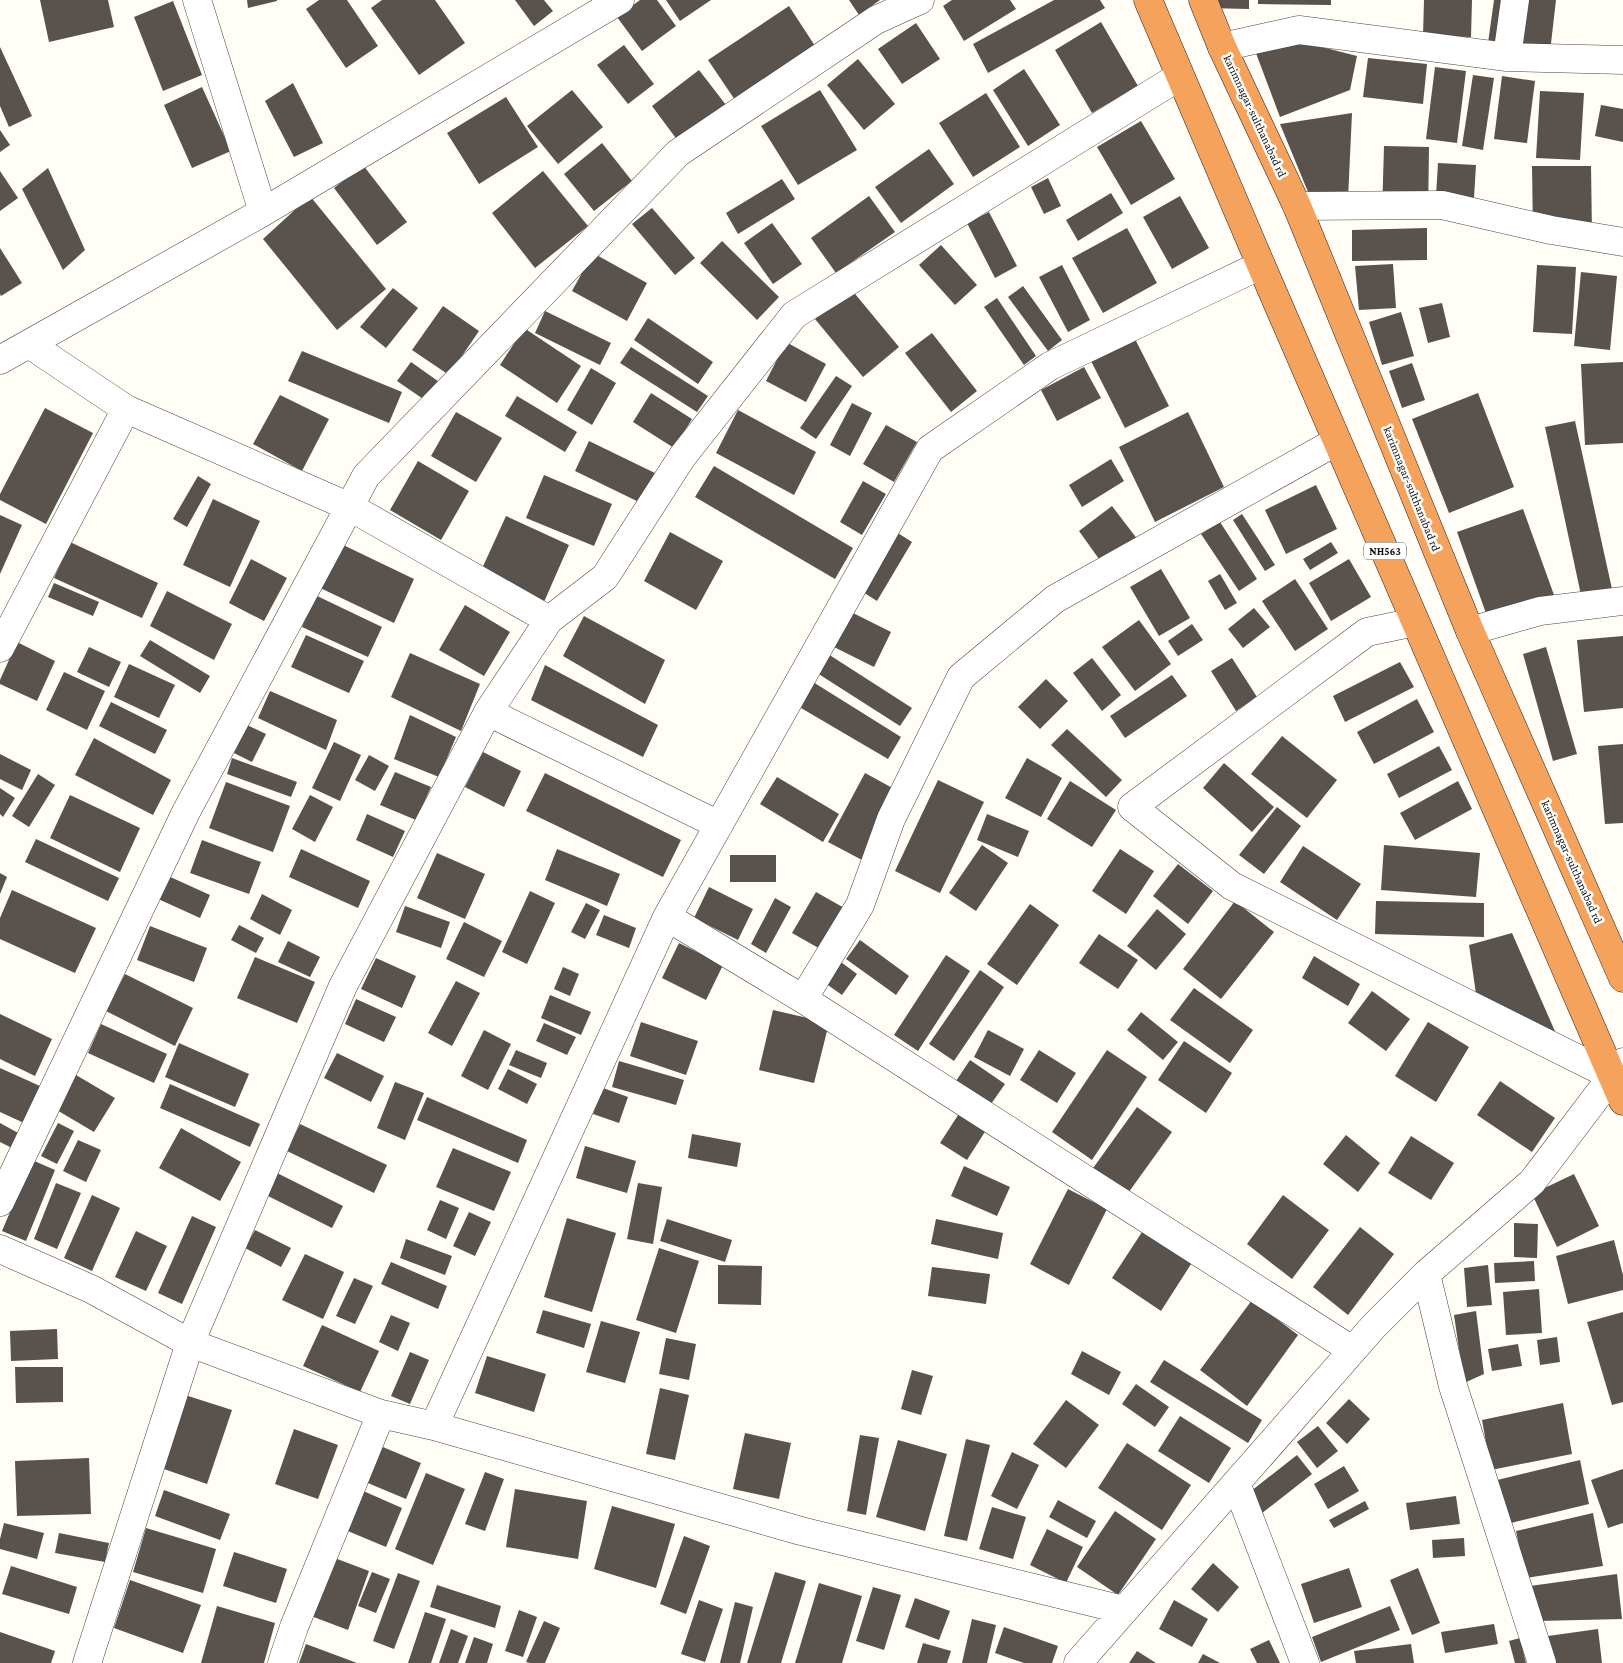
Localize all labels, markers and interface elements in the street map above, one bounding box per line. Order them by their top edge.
street label: karimnagar-sulthanabad rd [1221,53,1290,180]
street label: karimnagar-sulthanabad rd [1381,425,1444,554]
road number: NH563 [1364,542,1406,560]
street label: karimnagar-sulthanabad rd [1539,798,1606,926]

